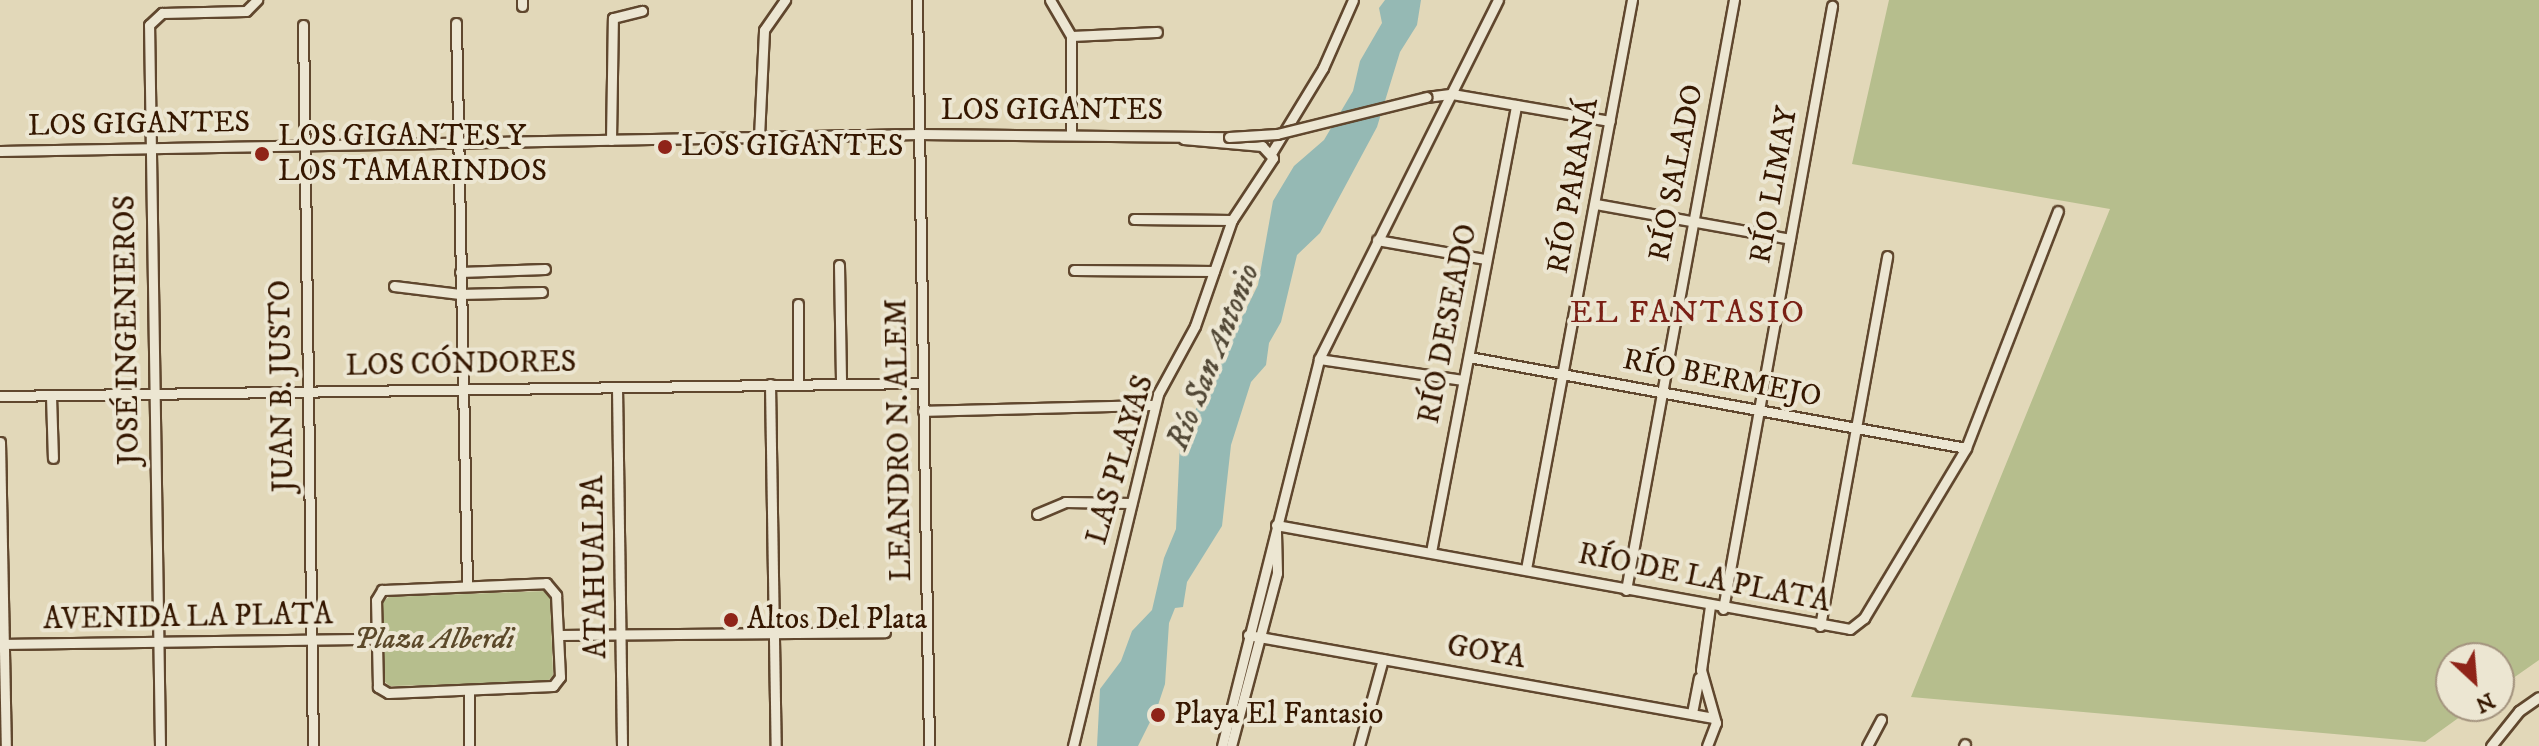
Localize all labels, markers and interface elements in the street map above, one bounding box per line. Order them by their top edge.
street label: RÍO SALADO [1642,82,1712,264]
street label: LOS GIGANTES [941,93,1163,129]
street label: RÍO PARANÁ [1541,95,1607,277]
street label: RÍO LIMAY [1744,104,1806,266]
street label: LOS GIGANTES [27,105,251,145]
place label: LOS GIGANTES Y LOS TAMARINDOS [278,119,547,190]
place label: LOS GIGANTES [681,129,903,165]
marker: LOS GIGANTES [656,138,674,156]
marker: LOS GIGANTES Y LOS TAMARINDOS [253,145,271,163]
street label: JOSÉ INGENIEROS [108,195,148,465]
street label: RÍO DESEADO [1412,221,1486,427]
water label: Río San Antonio [1159,258,1269,456]
street label: JUAN B. JUSTO [263,280,303,492]
district label: EL FANTASIO [1570,294,1806,332]
street label: LEANDRO N. ALEM [880,298,920,582]
street label: RÍO BERMEJO [1620,342,1824,416]
street label: LOS CÓNDORES [345,345,577,385]
street label: LAS PLAYAS [1080,371,1162,549]
street label: ATAHUALPA [576,475,616,659]
street label: RÍO DE LA PLATA [1575,537,1833,621]
street label: AVENIDA LA PLATA [43,597,333,639]
place label: Altos Del Plata [747,602,927,638]
marker: Altos Del Plata [722,611,740,629]
park label: Plaza Alberdi [354,622,514,658]
street label: GOYA [1444,628,1528,678]
north arrow [2435,642,2515,722]
text: N [2471,686,2499,718]
place label: Playa El Fantasio [1174,697,1383,733]
marker: Playa El Fantasio [1149,706,1167,724]

